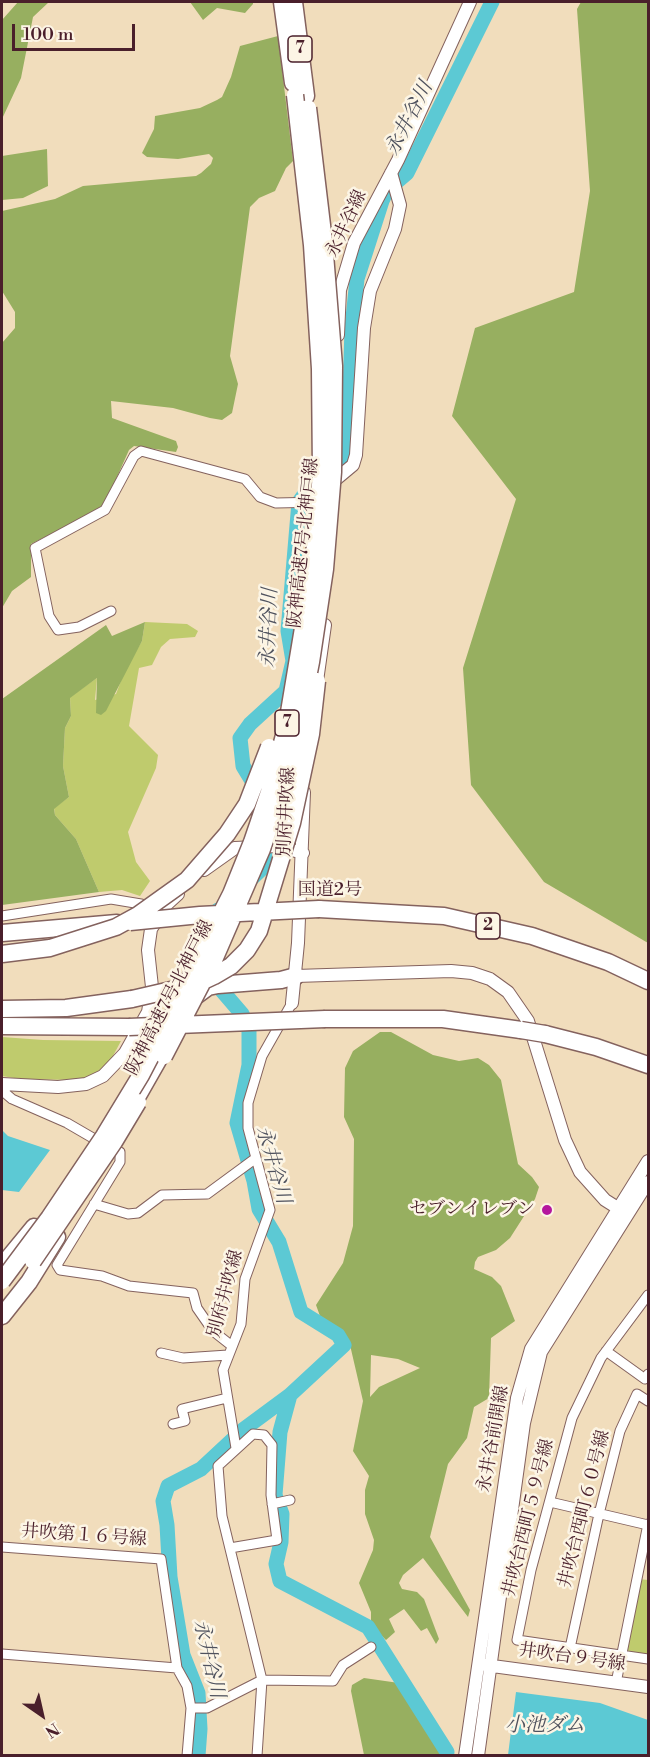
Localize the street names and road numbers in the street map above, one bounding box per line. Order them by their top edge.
road number: 7 [288,36,312,62]
street label: 永井谷線 [322,187,372,261]
street label: 阪神高速7号北神戸線 [284,457,324,629]
road number: 7 [275,710,299,736]
street label: 別府井吹線 [274,766,300,858]
street label: 国道2号 [298,880,362,902]
road number: 2 [476,913,500,939]
street label: 阪神高速7号北神戸線 [122,917,218,1079]
street label: 別府井吹線 [204,1248,248,1340]
street label: 永井谷前開線 [474,1384,514,1494]
street label: 井吹台西町６０号線 [555,1428,615,1590]
street label: 井吹台西町５９号線 [499,1437,559,1599]
street label: 井吹第１６号線 [20,1521,148,1551]
street label: 井吹台９号線 [517,1640,627,1676]

